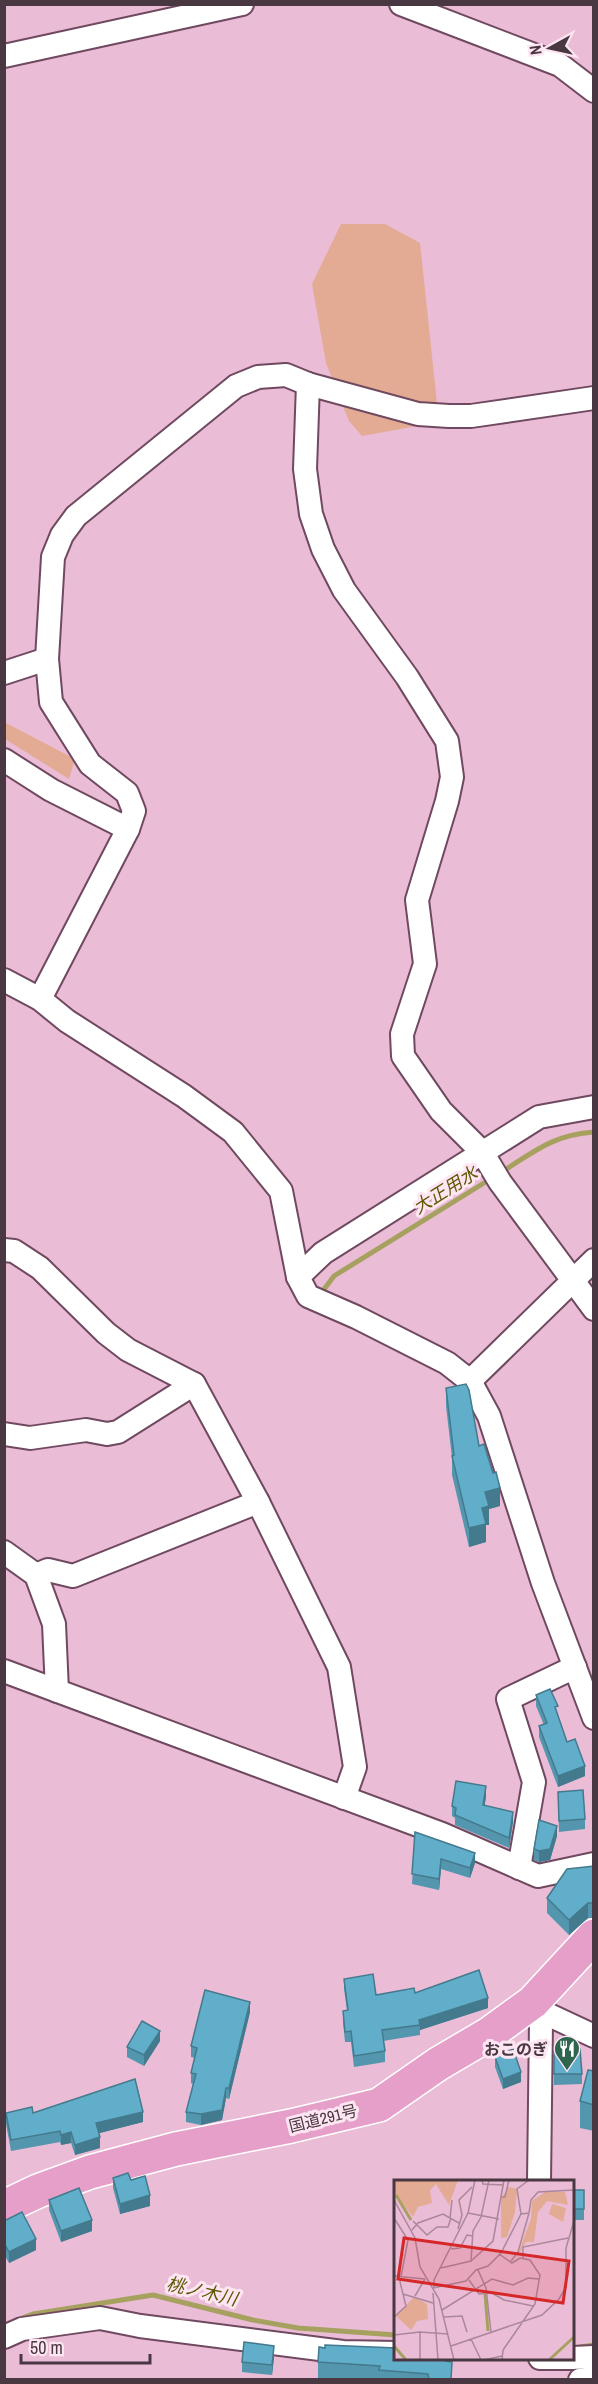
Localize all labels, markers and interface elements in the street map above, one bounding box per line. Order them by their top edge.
north arrow [520,18,580,78]
text: N [524,44,547,56]
water label: 大正用水 [408,1159,484,1220]
restaurant icon: おこのぎ [552,2034,582,2072]
place label: おこのぎ [484,2038,548,2060]
street label: 国道291号 [286,2099,360,2137]
inset map [394,2180,574,2360]
water label: 桃ノ木川 [164,2271,242,2312]
scale bar [21,2327,150,2365]
text: 50 m [30,2335,63,2360]

